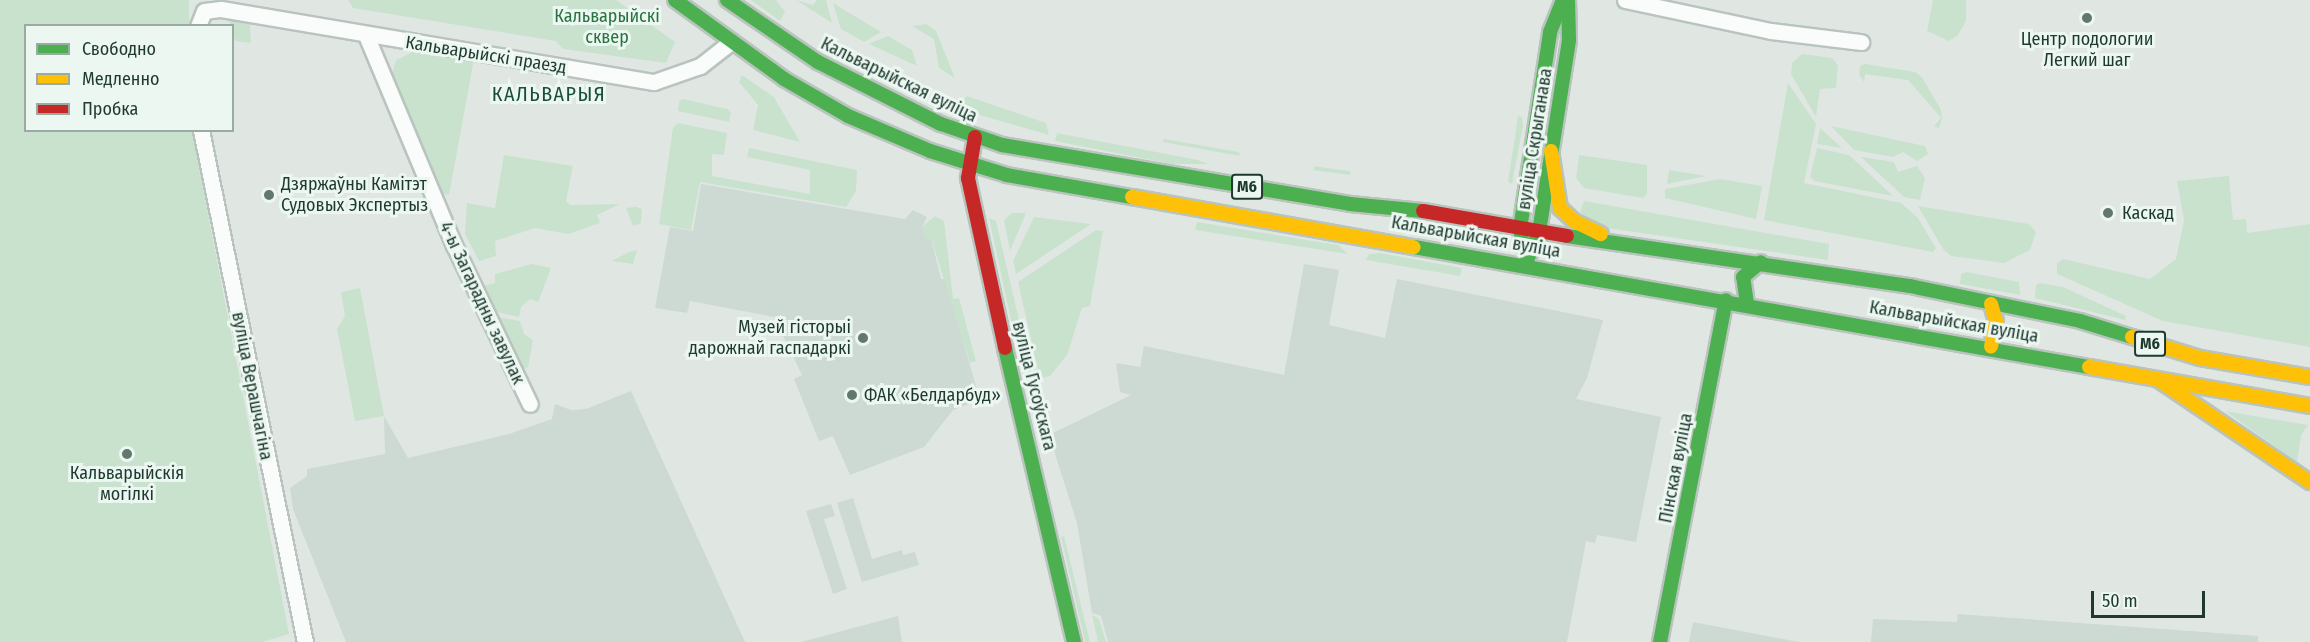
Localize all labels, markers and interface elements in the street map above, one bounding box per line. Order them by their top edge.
park label: Кальварыйскі сквер [554,6,660,48]
marker: Центр подологии Легкий шаг [2078,9,2096,27]
legend [24,24,234,132]
place label: Центр подологии Легкий шаг [2021,29,2153,72]
street label: Кальварыйскі праезд [404,32,568,78]
street label: Кальварыйская вуліца [817,33,981,127]
text: Свободно [82,38,156,60]
street label: вуліца Скрыганава [1513,67,1557,211]
text: Медленно [82,68,160,90]
district label: КАЛЬВАРЫЯ [492,82,606,106]
text: Пробка [82,98,138,120]
place label: Дзяржаўны Камітэт Судовых Экспертыз [281,174,428,216]
road number: М6 [1230,174,1264,200]
marker: Дзяржаўны Камітэт Судовых Экспертыз [262,188,276,202]
place label: Каскад [2122,202,2174,224]
marker: Каскад [2099,204,2117,222]
street label: Кальварыйская вуліца [1390,211,1562,263]
street label: 4-ы Загарадны завулак [435,218,529,388]
street label: Кальварыйская вуліца [1868,296,2040,348]
street label: вуліца Верашчагіна [227,310,277,462]
place label: Музей гісторыі дарожнай гаспадаркі [689,317,851,360]
street label: вуліца Гусоўскага [1008,319,1060,453]
marker: Музей гісторыі дарожнай гаспадаркі [856,331,870,345]
road number: М6 [2134,331,2166,357]
place label: ФАК «Белдарбуд» [864,384,1001,406]
marker: ФАК «Белдарбуд» [845,388,859,402]
street label: Пінская вуліца [1655,411,1697,525]
marker: Кальварыйскія могілкі [120,447,134,461]
place label: Кальварыйскія могілкі [70,463,184,506]
scale bar [2094,579,2208,617]
text: 50 m [2102,590,2138,612]

